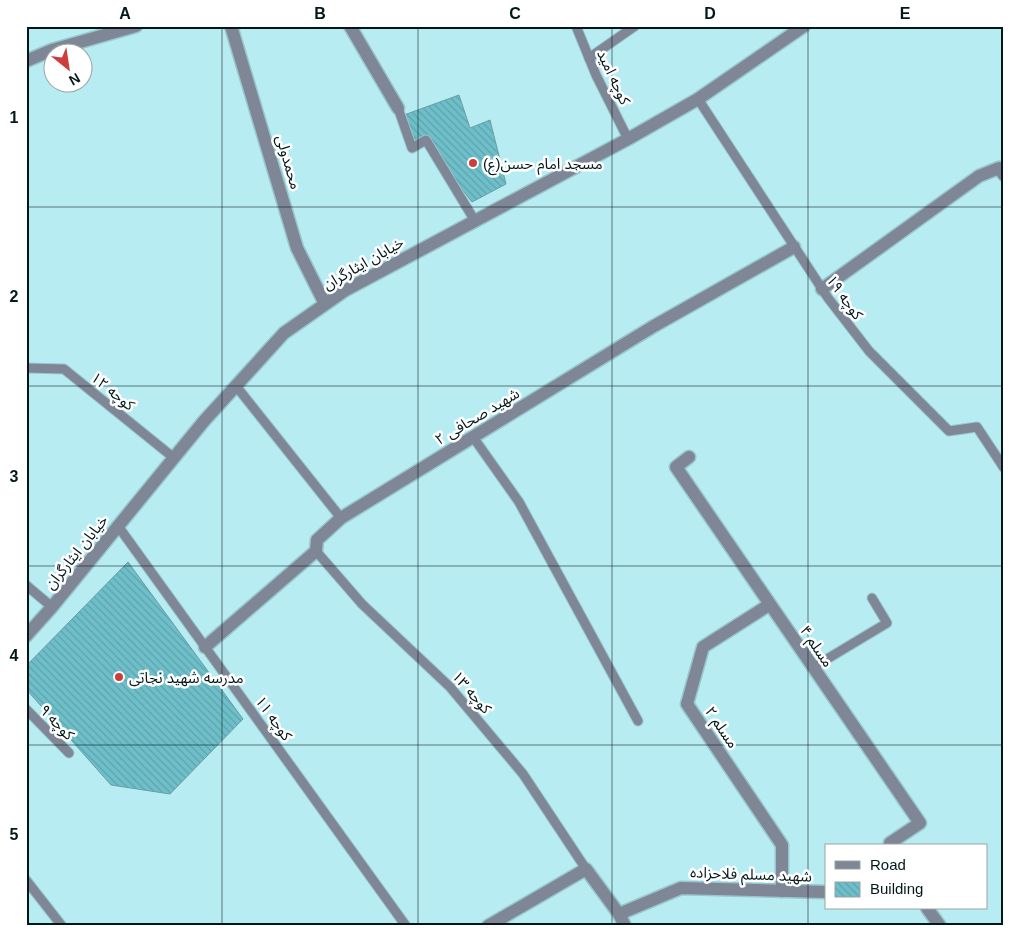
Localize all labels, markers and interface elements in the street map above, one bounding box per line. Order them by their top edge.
text: A [119,5,131,22]
text: B [314,5,326,22]
text: C [509,5,521,22]
text: D [704,5,716,22]
text: E [900,5,911,22]
north arrow [42,42,92,92]
street label: کوچه امید [592,47,634,109]
text: N [66,70,83,89]
text: 1 [10,109,19,126]
street label: محمدولی [272,133,305,191]
place label: مسجد امام حسن(ع) [483,155,603,176]
marker: مسجد امام حسن(ع) [467,157,479,169]
street label: خیابان ایثارگران [320,233,407,294]
street label: کوچه ۱۹ [822,271,867,324]
text: 2 [10,288,19,305]
street label: کوچه ۱۲ [87,368,139,416]
street label: شهید صحافی ۲ [432,384,523,449]
text: 3 [10,468,19,485]
street label: خیابان ایثارگران [41,511,112,593]
street label: مسلم ۴ [795,622,837,672]
text: 4 [10,647,19,664]
street label: کوچه ۱۳ [447,667,496,719]
place label: مدرسه شهید نجاتی [129,669,244,687]
marker: مدرسه شهید نجاتی [113,671,125,683]
street label: کوچه ۱۱ [251,692,296,745]
street label: کوچه ۹ [35,701,78,745]
street label: مسلم ۲ [700,703,742,753]
text: 5 [10,826,19,843]
legend [825,844,988,910]
text: Road [870,856,906,873]
street label: شهید مسلم فلاحزاده [690,863,812,888]
text: Building [870,880,923,897]

